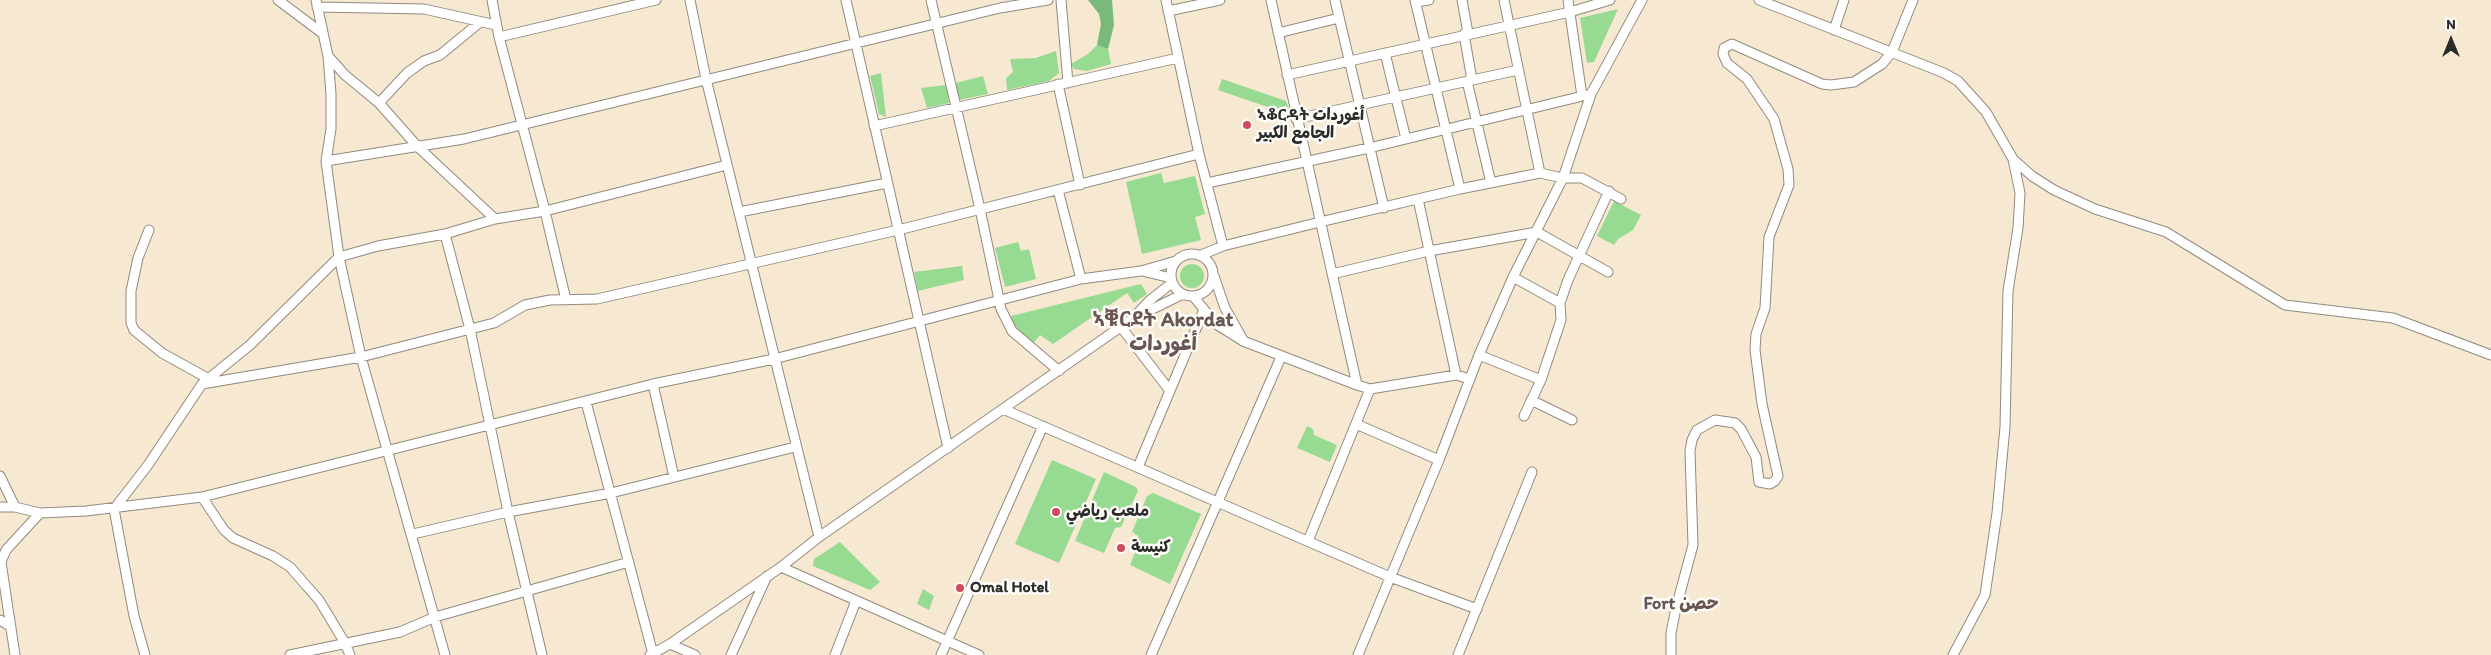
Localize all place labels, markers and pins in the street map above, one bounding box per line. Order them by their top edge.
place label: ኣቆርዳት أغوردات الجامع الكبير [1257,106,1364,144]
marker: ኣቆርዳት أغوردات الجامع الكبير [1241,119,1253,131]
place label: ملعب رياضي [1066,502,1149,522]
marker: ملعب رياضي [1050,506,1062,518]
place label: كنيسة [1131,538,1171,558]
marker: كنيسة [1115,542,1127,554]
place label: Omal Hotel [970,578,1049,598]
marker: Omal Hotel [954,582,966,594]

